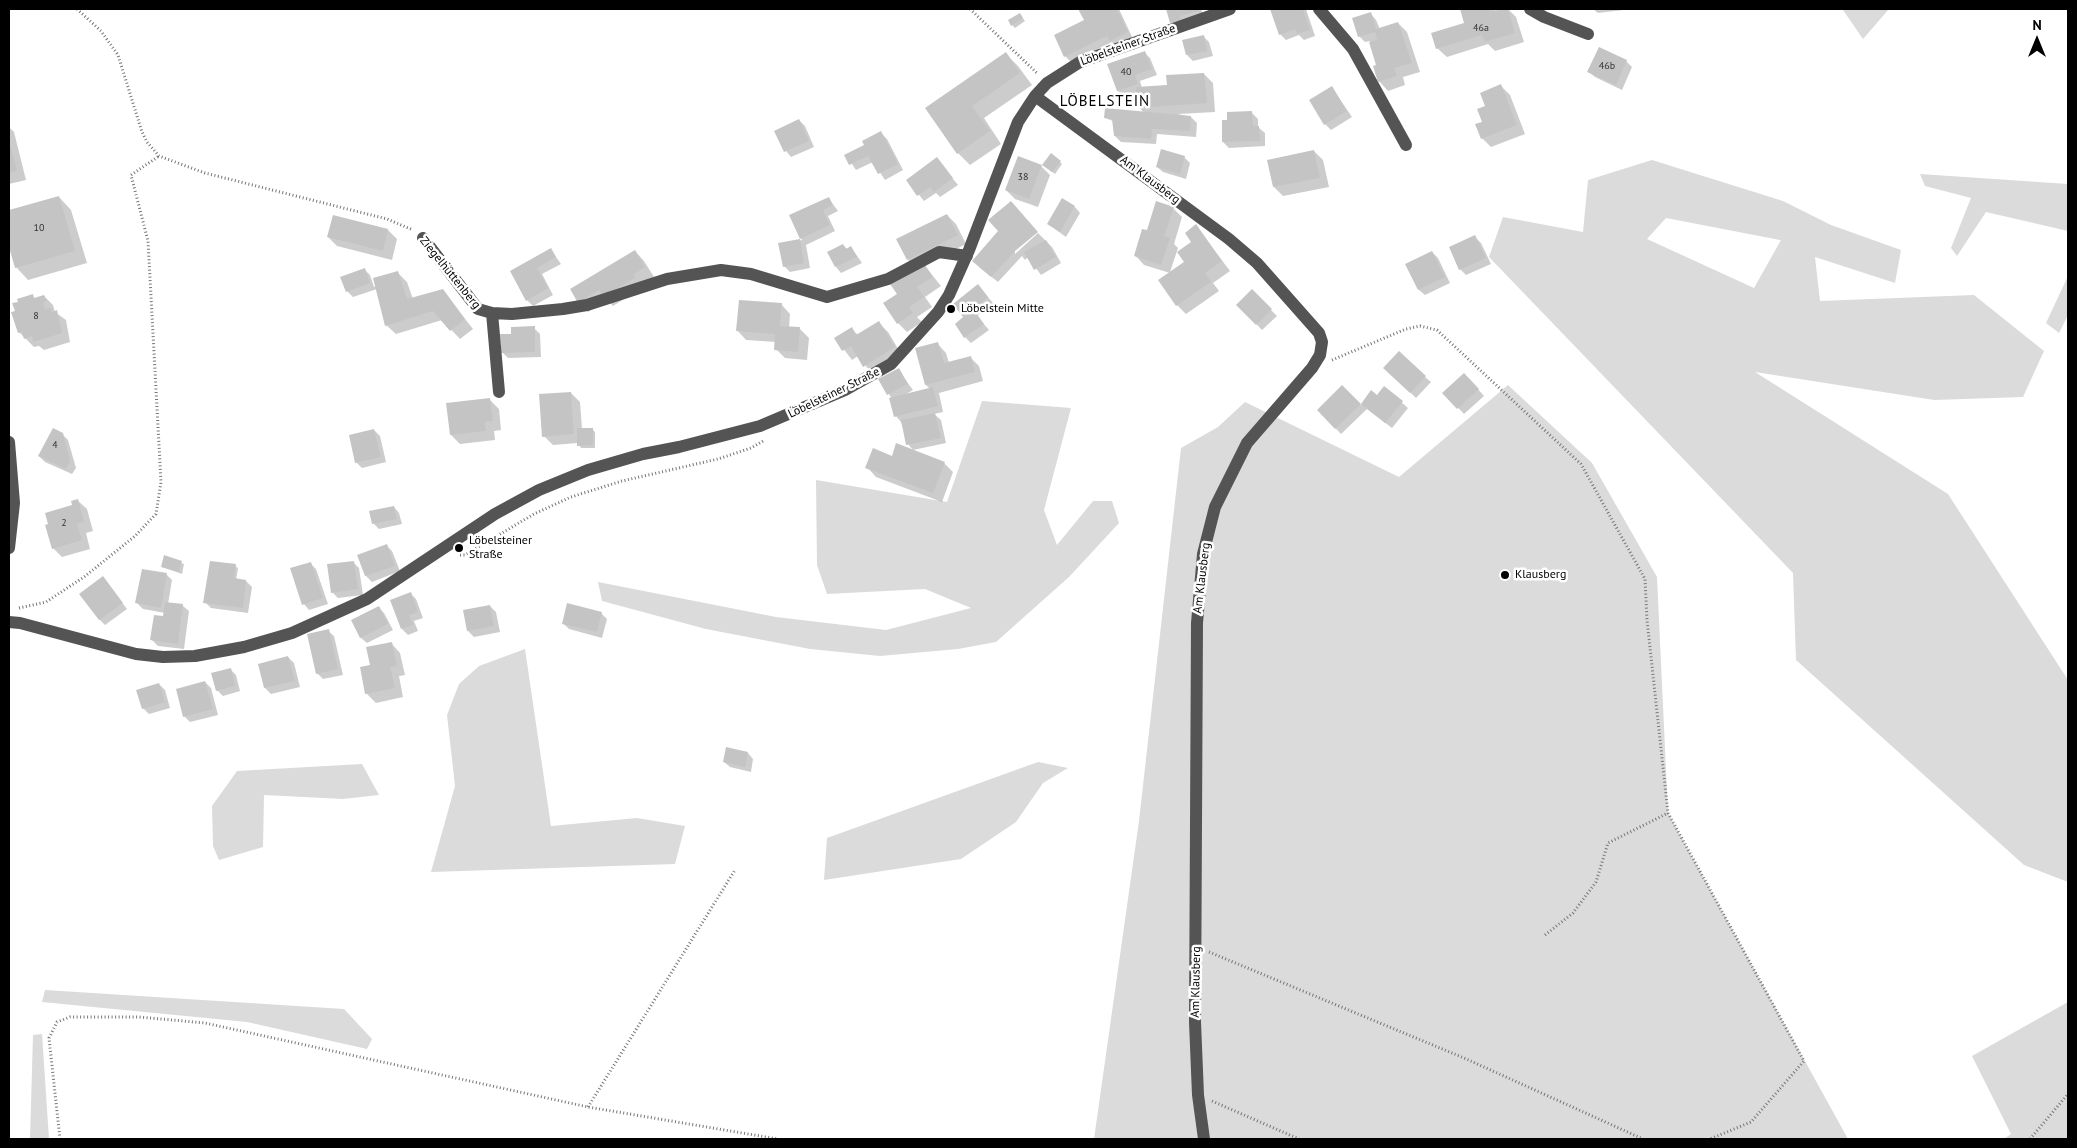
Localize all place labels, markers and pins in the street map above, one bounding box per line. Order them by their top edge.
place label: Löbelstein Mitte [961,302,1044,316]
marker: Löbelstein Mitte [945,303,957,315]
place label: Löbelsteiner Straße [469,534,532,562]
marker: Löbelsteiner Straße [453,542,465,554]
place label: Klausberg [1515,568,1566,582]
marker: Klausberg [1499,569,1511,581]

